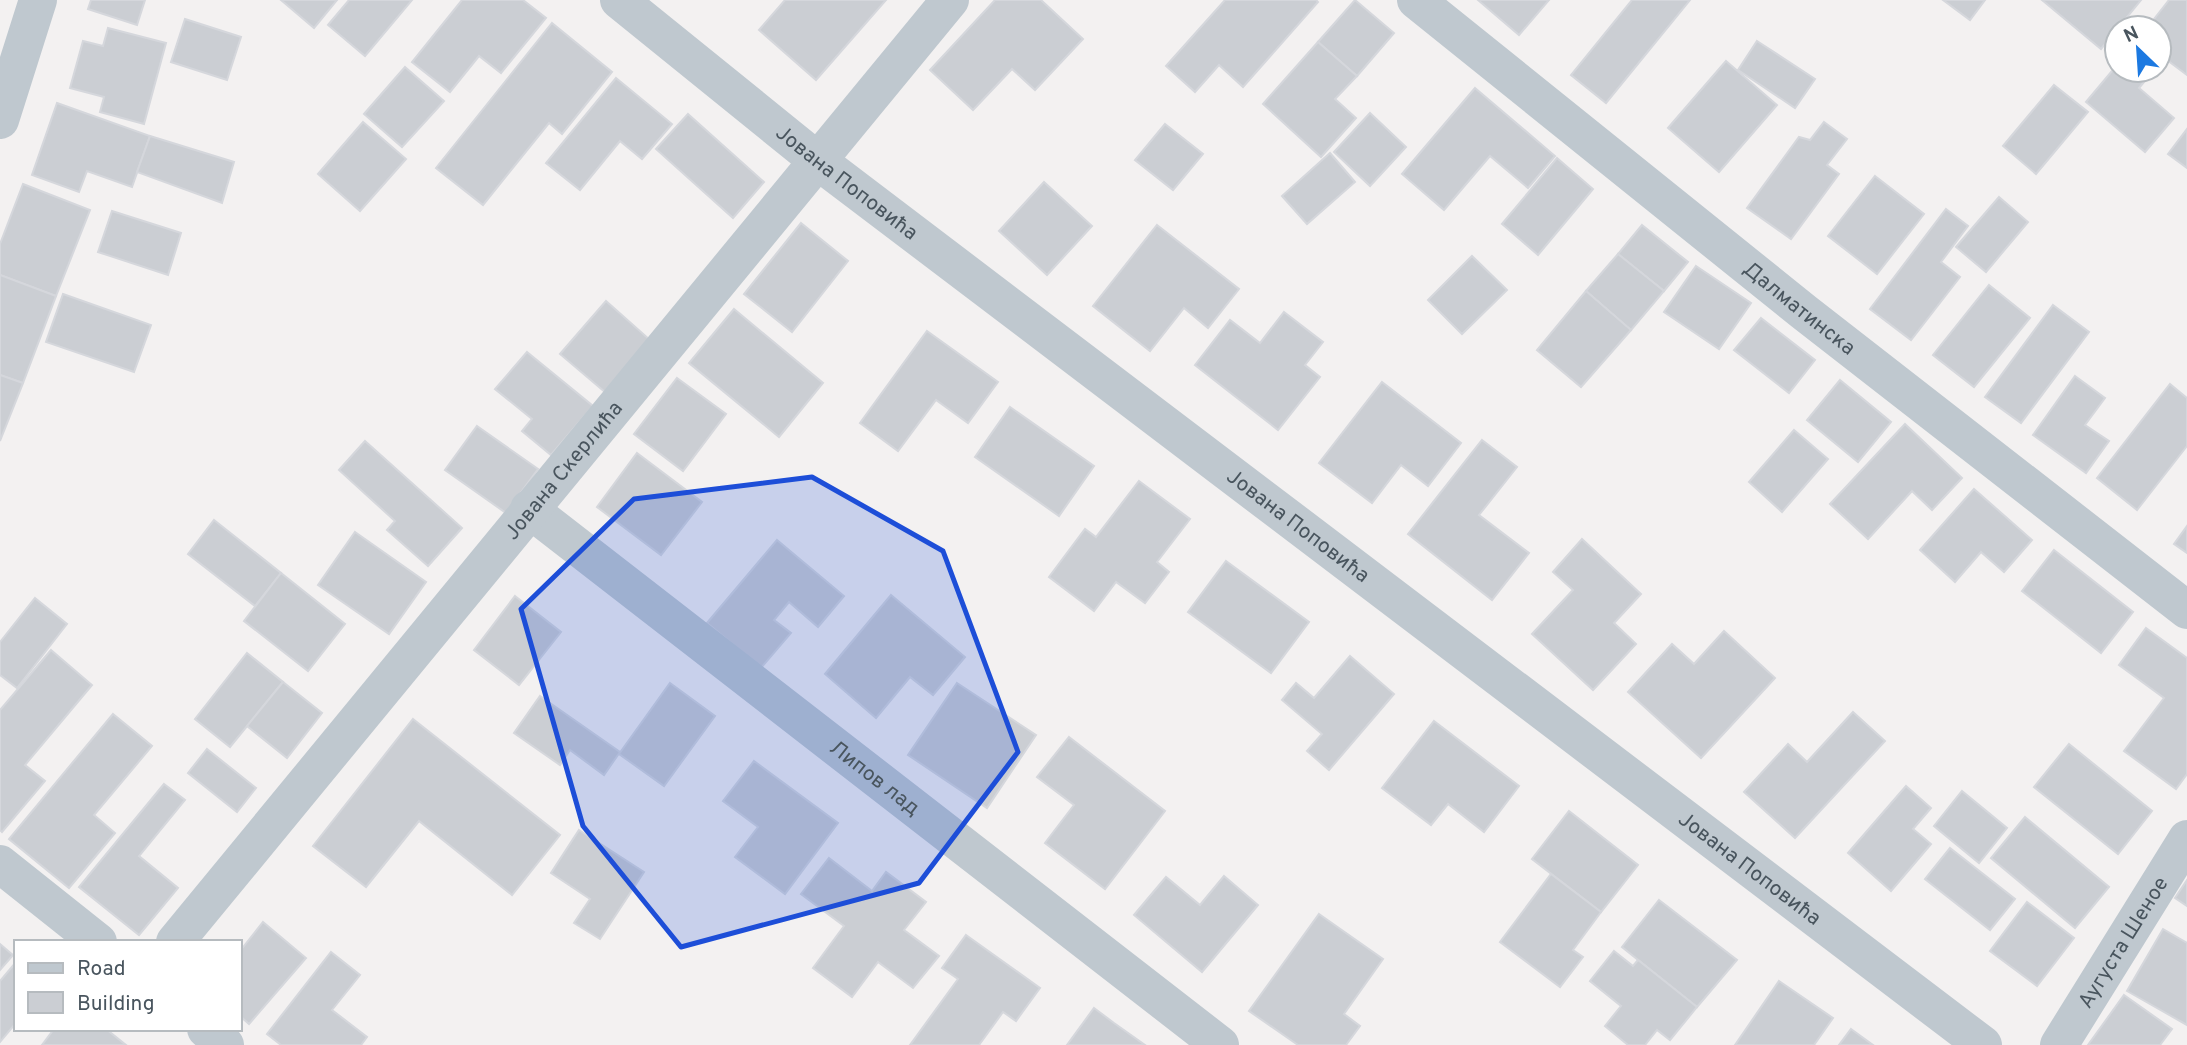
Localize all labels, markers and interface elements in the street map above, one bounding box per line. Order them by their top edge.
north arrow [2103,14,2173,84]
text: N [2120,22,2143,49]
street label: Јована Поповића [769,120,923,247]
street label: Далматинска [1737,256,1860,362]
street label: Јована Скерлића [499,396,629,546]
street label: Јована Поповића [1220,464,1374,590]
street label: Липов лад [823,735,925,822]
street label: Јована Поповића [1672,806,1826,932]
street label: Аугуста Шеное [2073,872,2175,1014]
legend [14,940,242,1031]
text: Road [77,956,126,983]
text: Building [77,991,155,1018]

